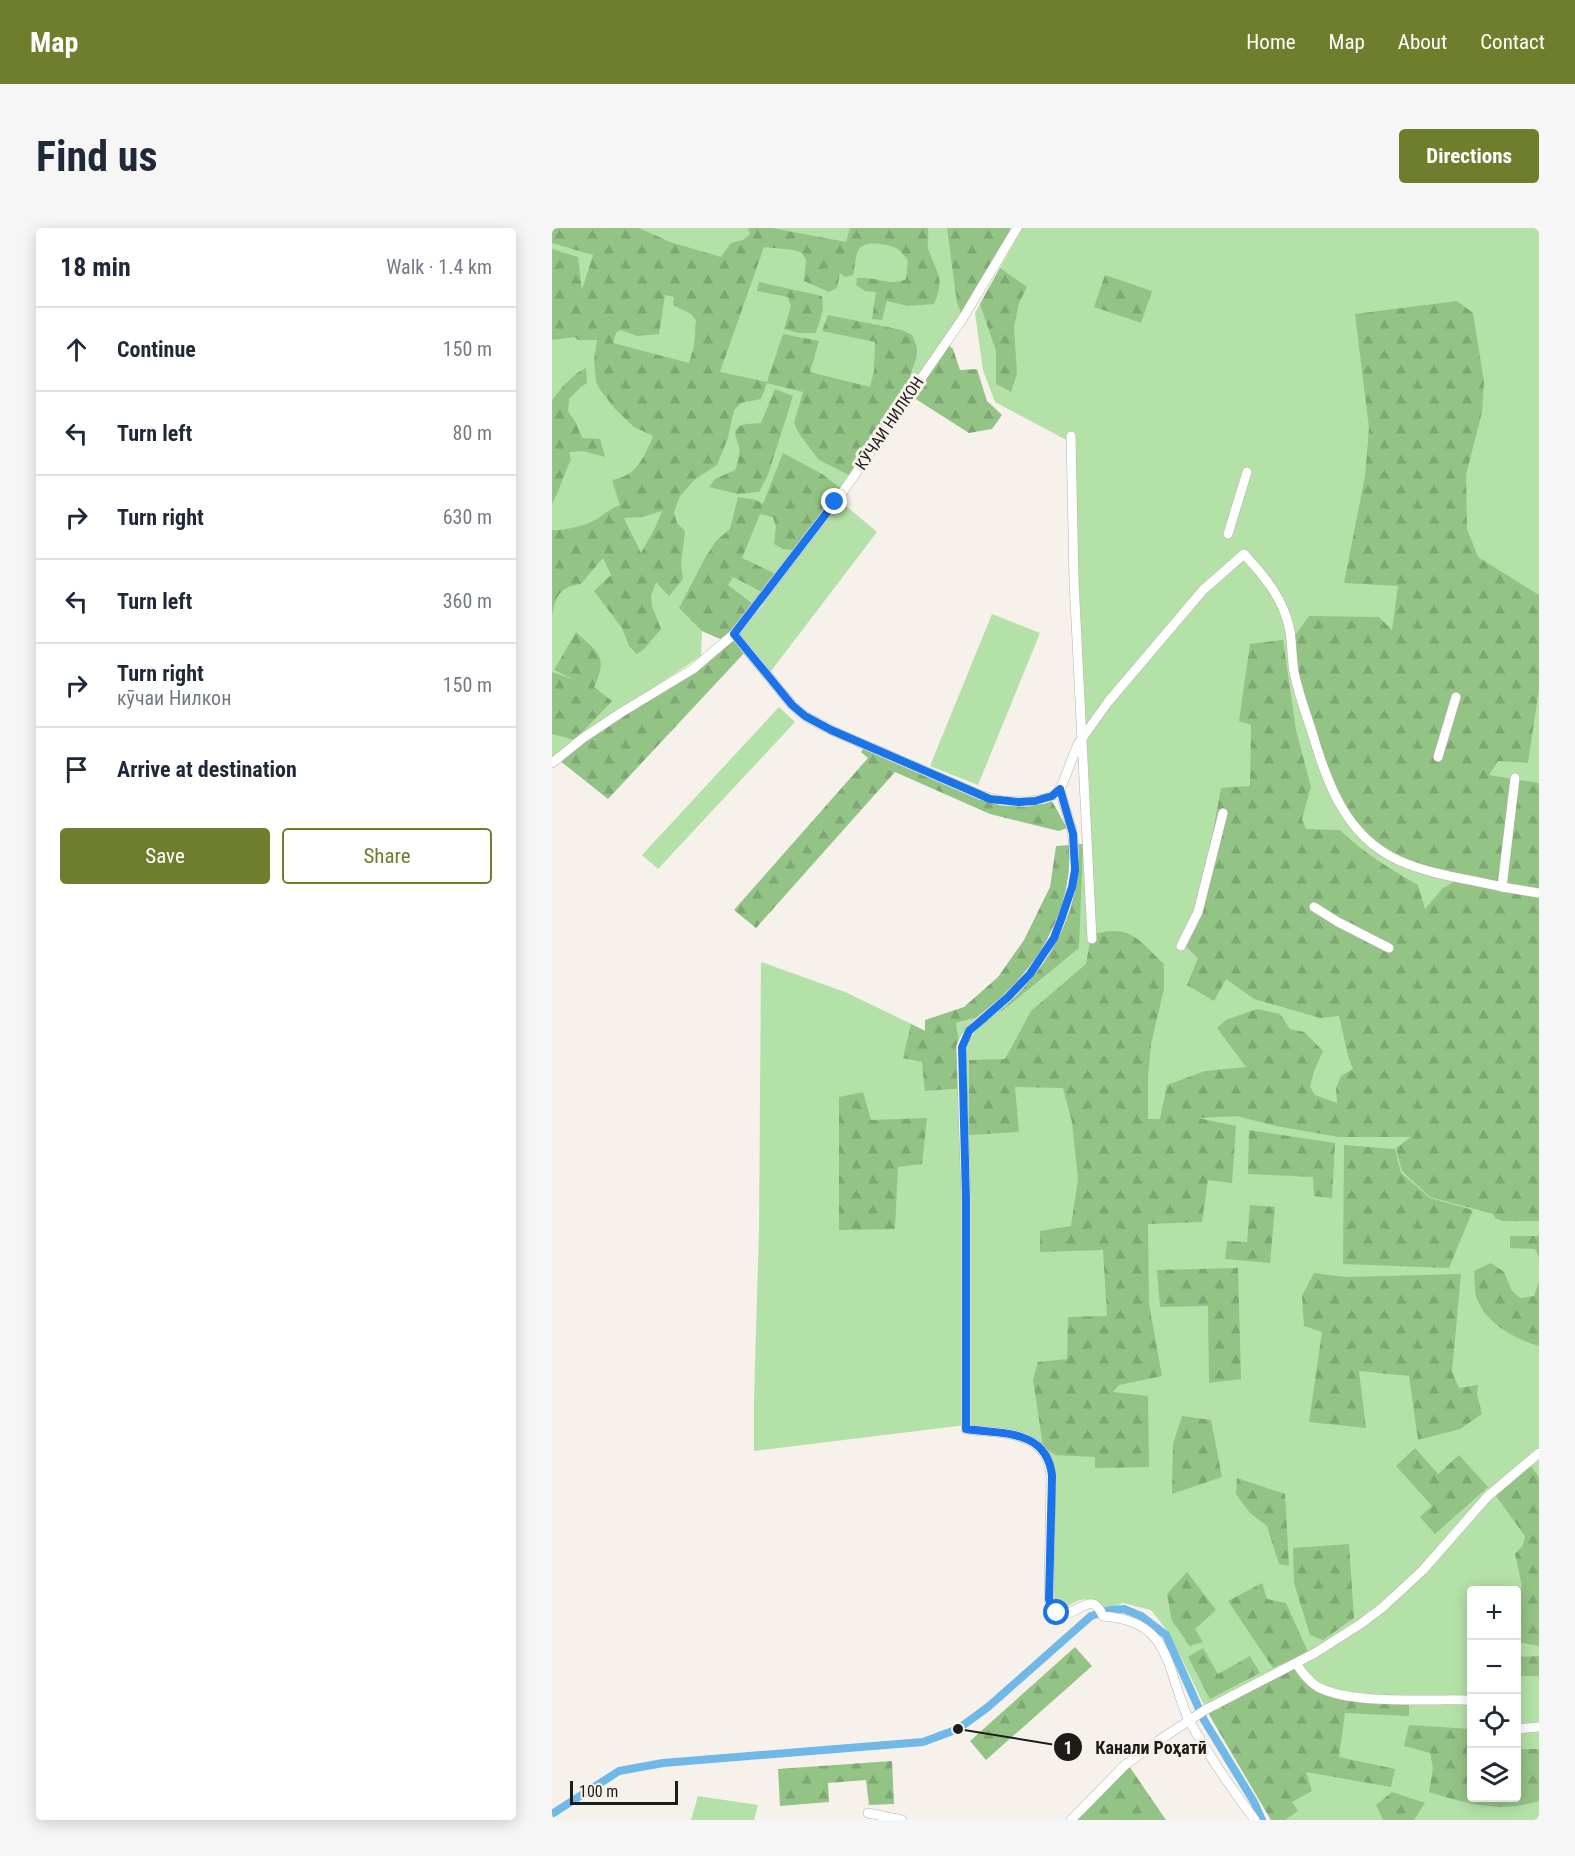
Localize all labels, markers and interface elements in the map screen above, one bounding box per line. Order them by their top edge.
text: Map [30,26,78,59]
text: Home [1246,30,1296,54]
text: Map [1329,30,1365,54]
text: About [1398,30,1447,54]
text: Contact [1480,30,1545,54]
button: Directions [1399,129,1539,183]
text: Find us [36,132,157,181]
text: 18 min [60,252,131,282]
text: Walk · 1.4 km [386,255,492,279]
icon: ahead [60,333,93,366]
text: Continue [117,337,196,362]
text: 150 m [443,337,492,361]
street label: КӮЧАИ НИЛКОН [851,373,928,474]
icon: left [60,417,93,450]
text: Turn left [117,421,192,446]
text: 80 m [453,421,492,445]
route end [821,488,847,514]
icon: right [60,501,93,534]
text: Turn right [117,505,204,530]
text: 630 m [443,505,492,529]
icon: left [60,585,93,618]
text: Turn left [117,589,192,614]
text: 360 m [443,589,492,613]
text: Turn right [117,661,204,686]
icon: right [60,669,93,702]
text: 150 m [443,673,492,697]
text: кӯчаи Нилкон [117,686,231,710]
icon: arrive [60,753,93,786]
text: Arrive at destination [117,757,297,782]
button: Save [60,828,270,884]
button: Share [282,828,492,884]
map controls [1467,1586,1521,1802]
button: + [1467,1586,1521,1640]
route start [1043,1599,1069,1625]
button: − [1467,1640,1521,1694]
button: locate [1467,1694,1521,1748]
callout: Канали Роҳатӣ [1053,1729,1219,1765]
text: 1 [1063,1737,1073,1758]
text: Канали Роҳатӣ [1095,1737,1207,1758]
button: layers [1467,1748,1521,1802]
scale bar [570,1778,678,1806]
text: 100 m [579,1782,618,1801]

